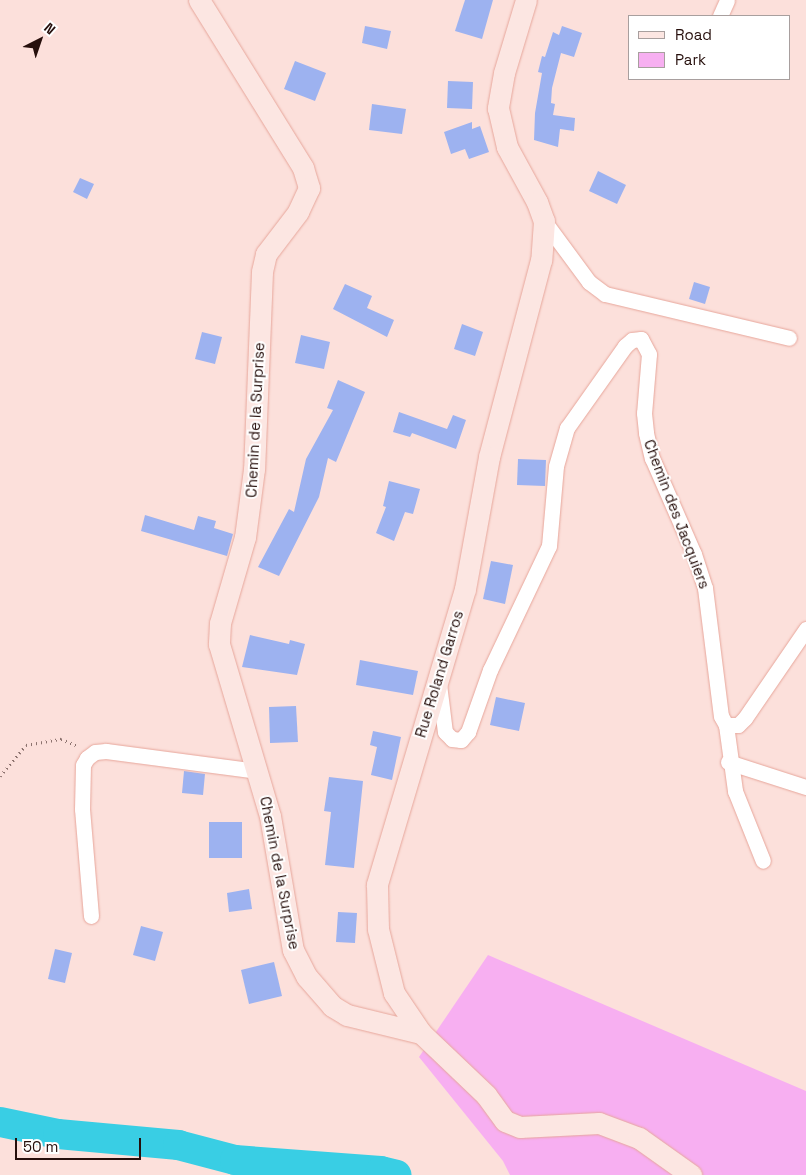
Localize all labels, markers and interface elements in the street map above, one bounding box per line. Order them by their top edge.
north arrow [15,15,65,65]
legend [628,15,791,80]
text: N [40,19,59,39]
text: Road [675,25,712,44]
text: Park [675,50,706,69]
street label: Chemin de la Surprise [242,342,268,498]
street label: Chemin des Jacquiers [640,437,714,591]
street label: Rue Roland Garros [411,608,467,740]
street label: Chemin de la Surprise [256,795,304,951]
scale bar [18,1128,144,1160]
text: 50 m [23,1137,58,1156]

